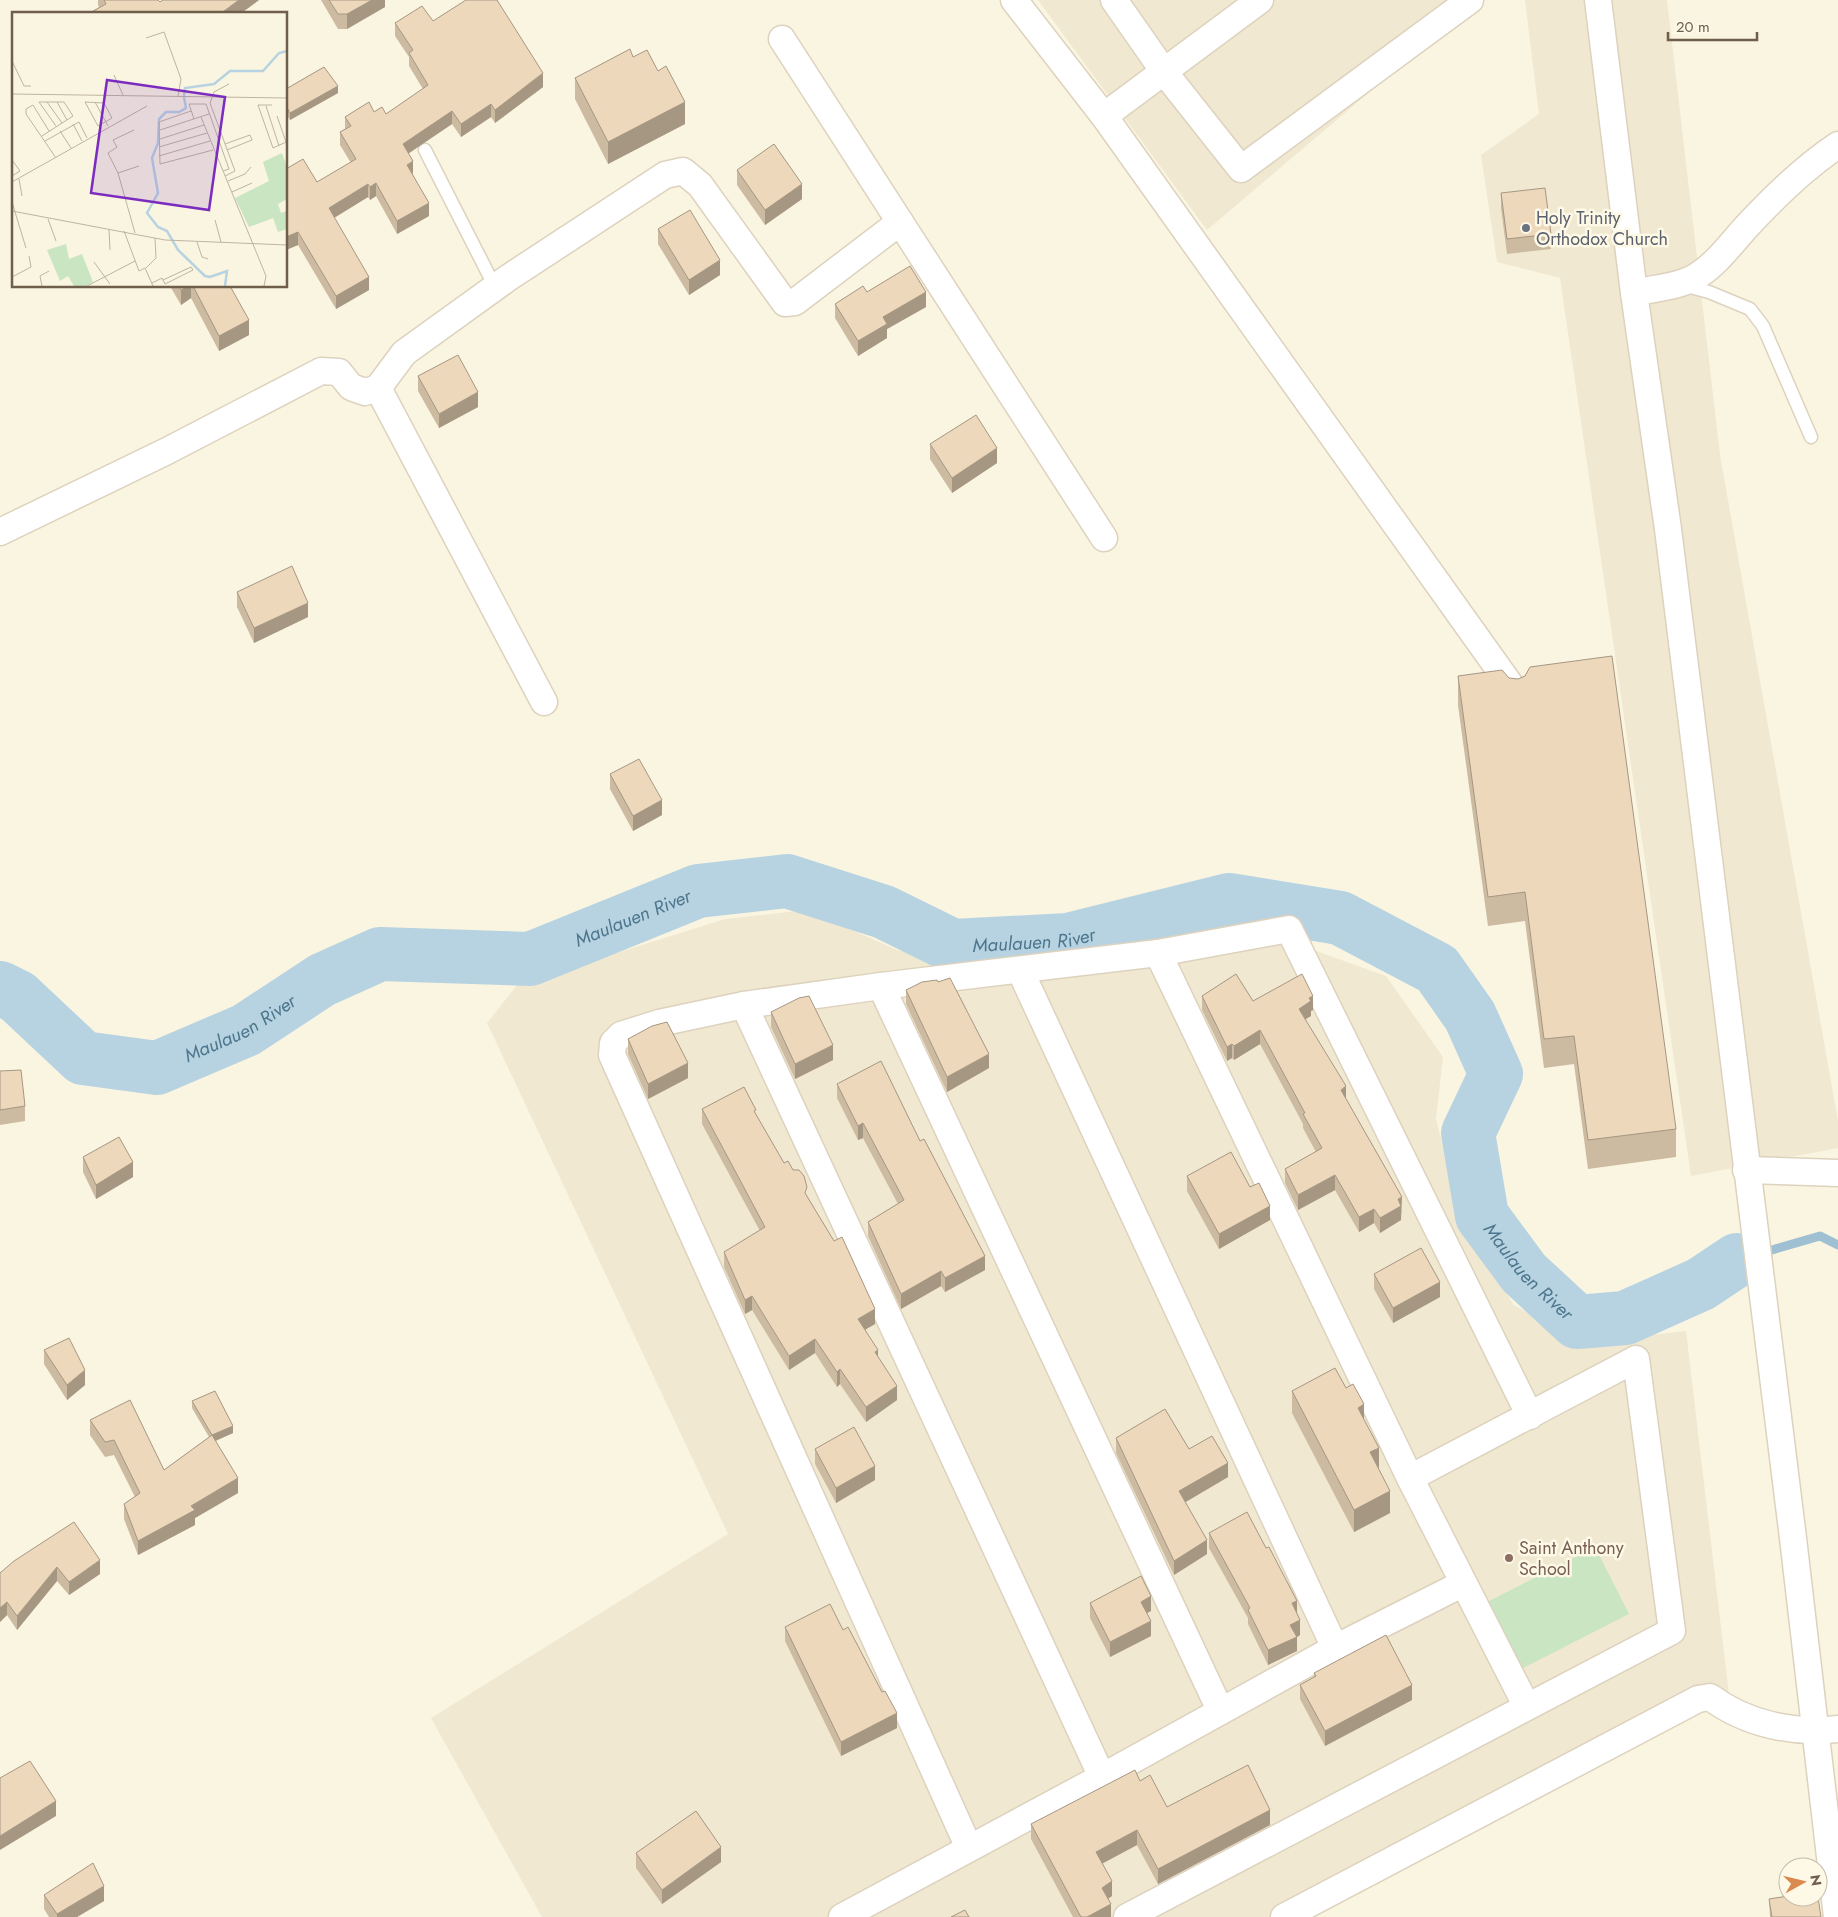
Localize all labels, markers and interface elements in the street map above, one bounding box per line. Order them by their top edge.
scale bar [1668,10,1757,42]
inset map [12,12,288,288]
text: 20 m [1676,16,1710,38]
place label: Holy Trinity Orthodox Church [1536,205,1668,252]
marker: Holy Trinity Orthodox Church [1520,222,1532,234]
water label: Maulauen River [570,881,696,953]
water label: Maulauen River [972,920,1100,958]
water label: Maulauen River [180,987,302,1068]
water label: Maulauen River [1478,1217,1581,1327]
place label: Saint Anthony School [1519,1535,1624,1582]
marker: Saint Anthony School [1503,1552,1515,1564]
north arrow [1778,1857,1828,1907]
text: N [1805,1873,1827,1887]

